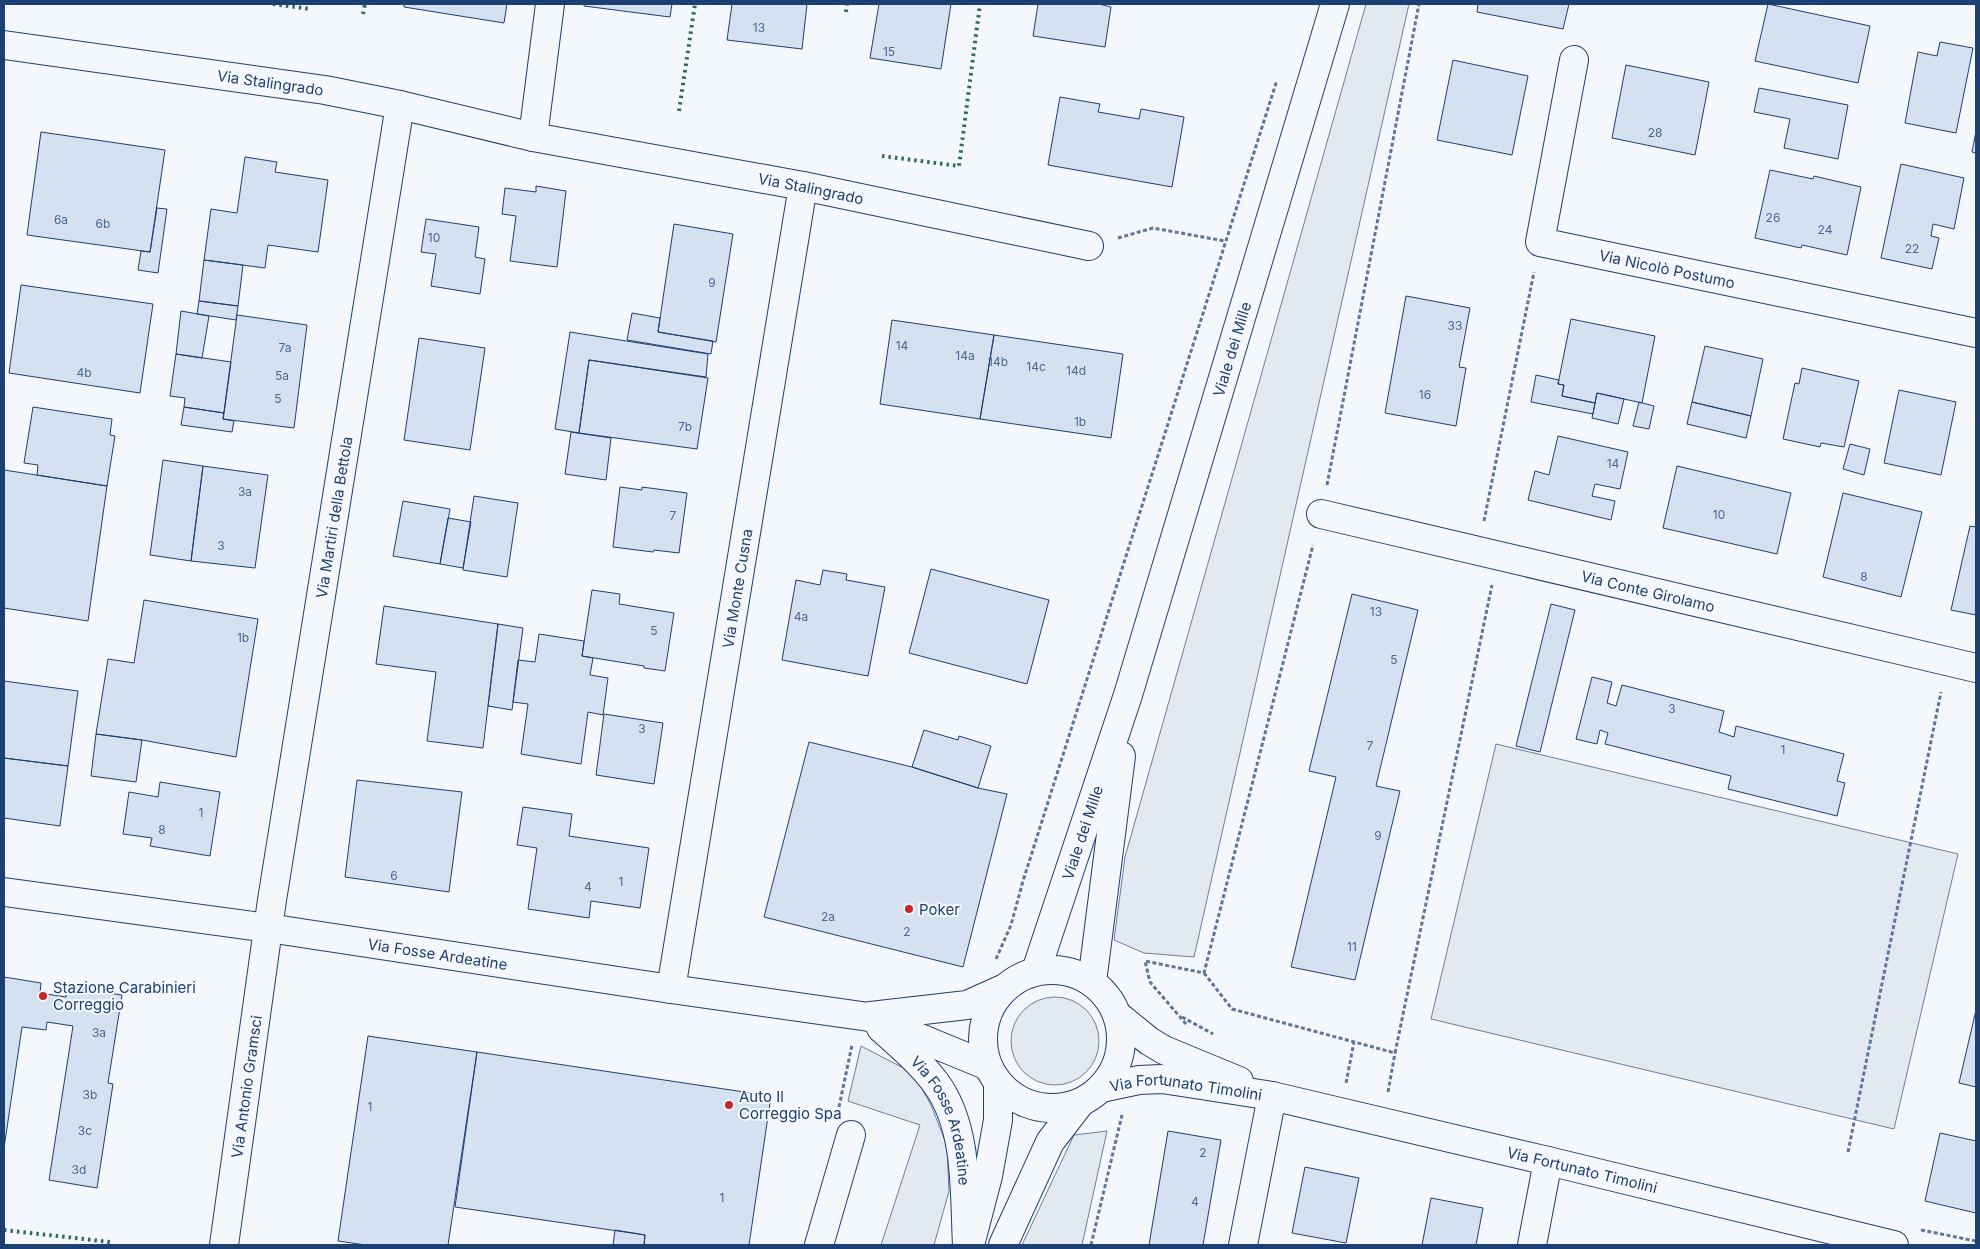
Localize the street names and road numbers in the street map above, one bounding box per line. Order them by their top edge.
street label: Via Stalingrado [216,65,325,99]
street label: Via Stalingrado [757,169,865,208]
street label: Via Nicolò Postumo [1597,245,1737,292]
street label: Viale dei Mille [1208,299,1255,399]
street label: Via Martiri della Bettola [311,435,356,600]
street label: Via Monte Cusna [718,527,756,650]
street label: Via Conte Girolamo [1579,566,1717,616]
street label: Viale dei Mille [1058,783,1107,882]
street label: Via Fosse Ardeatine [366,934,509,974]
street label: Via Antonio Gramsci [227,1014,265,1159]
street label: Via Fosse Ardeatine [907,1051,974,1186]
street label: Via Fortunato Timolini [1108,1069,1263,1104]
street label: Via Fortunato Timolini [1505,1142,1659,1197]

